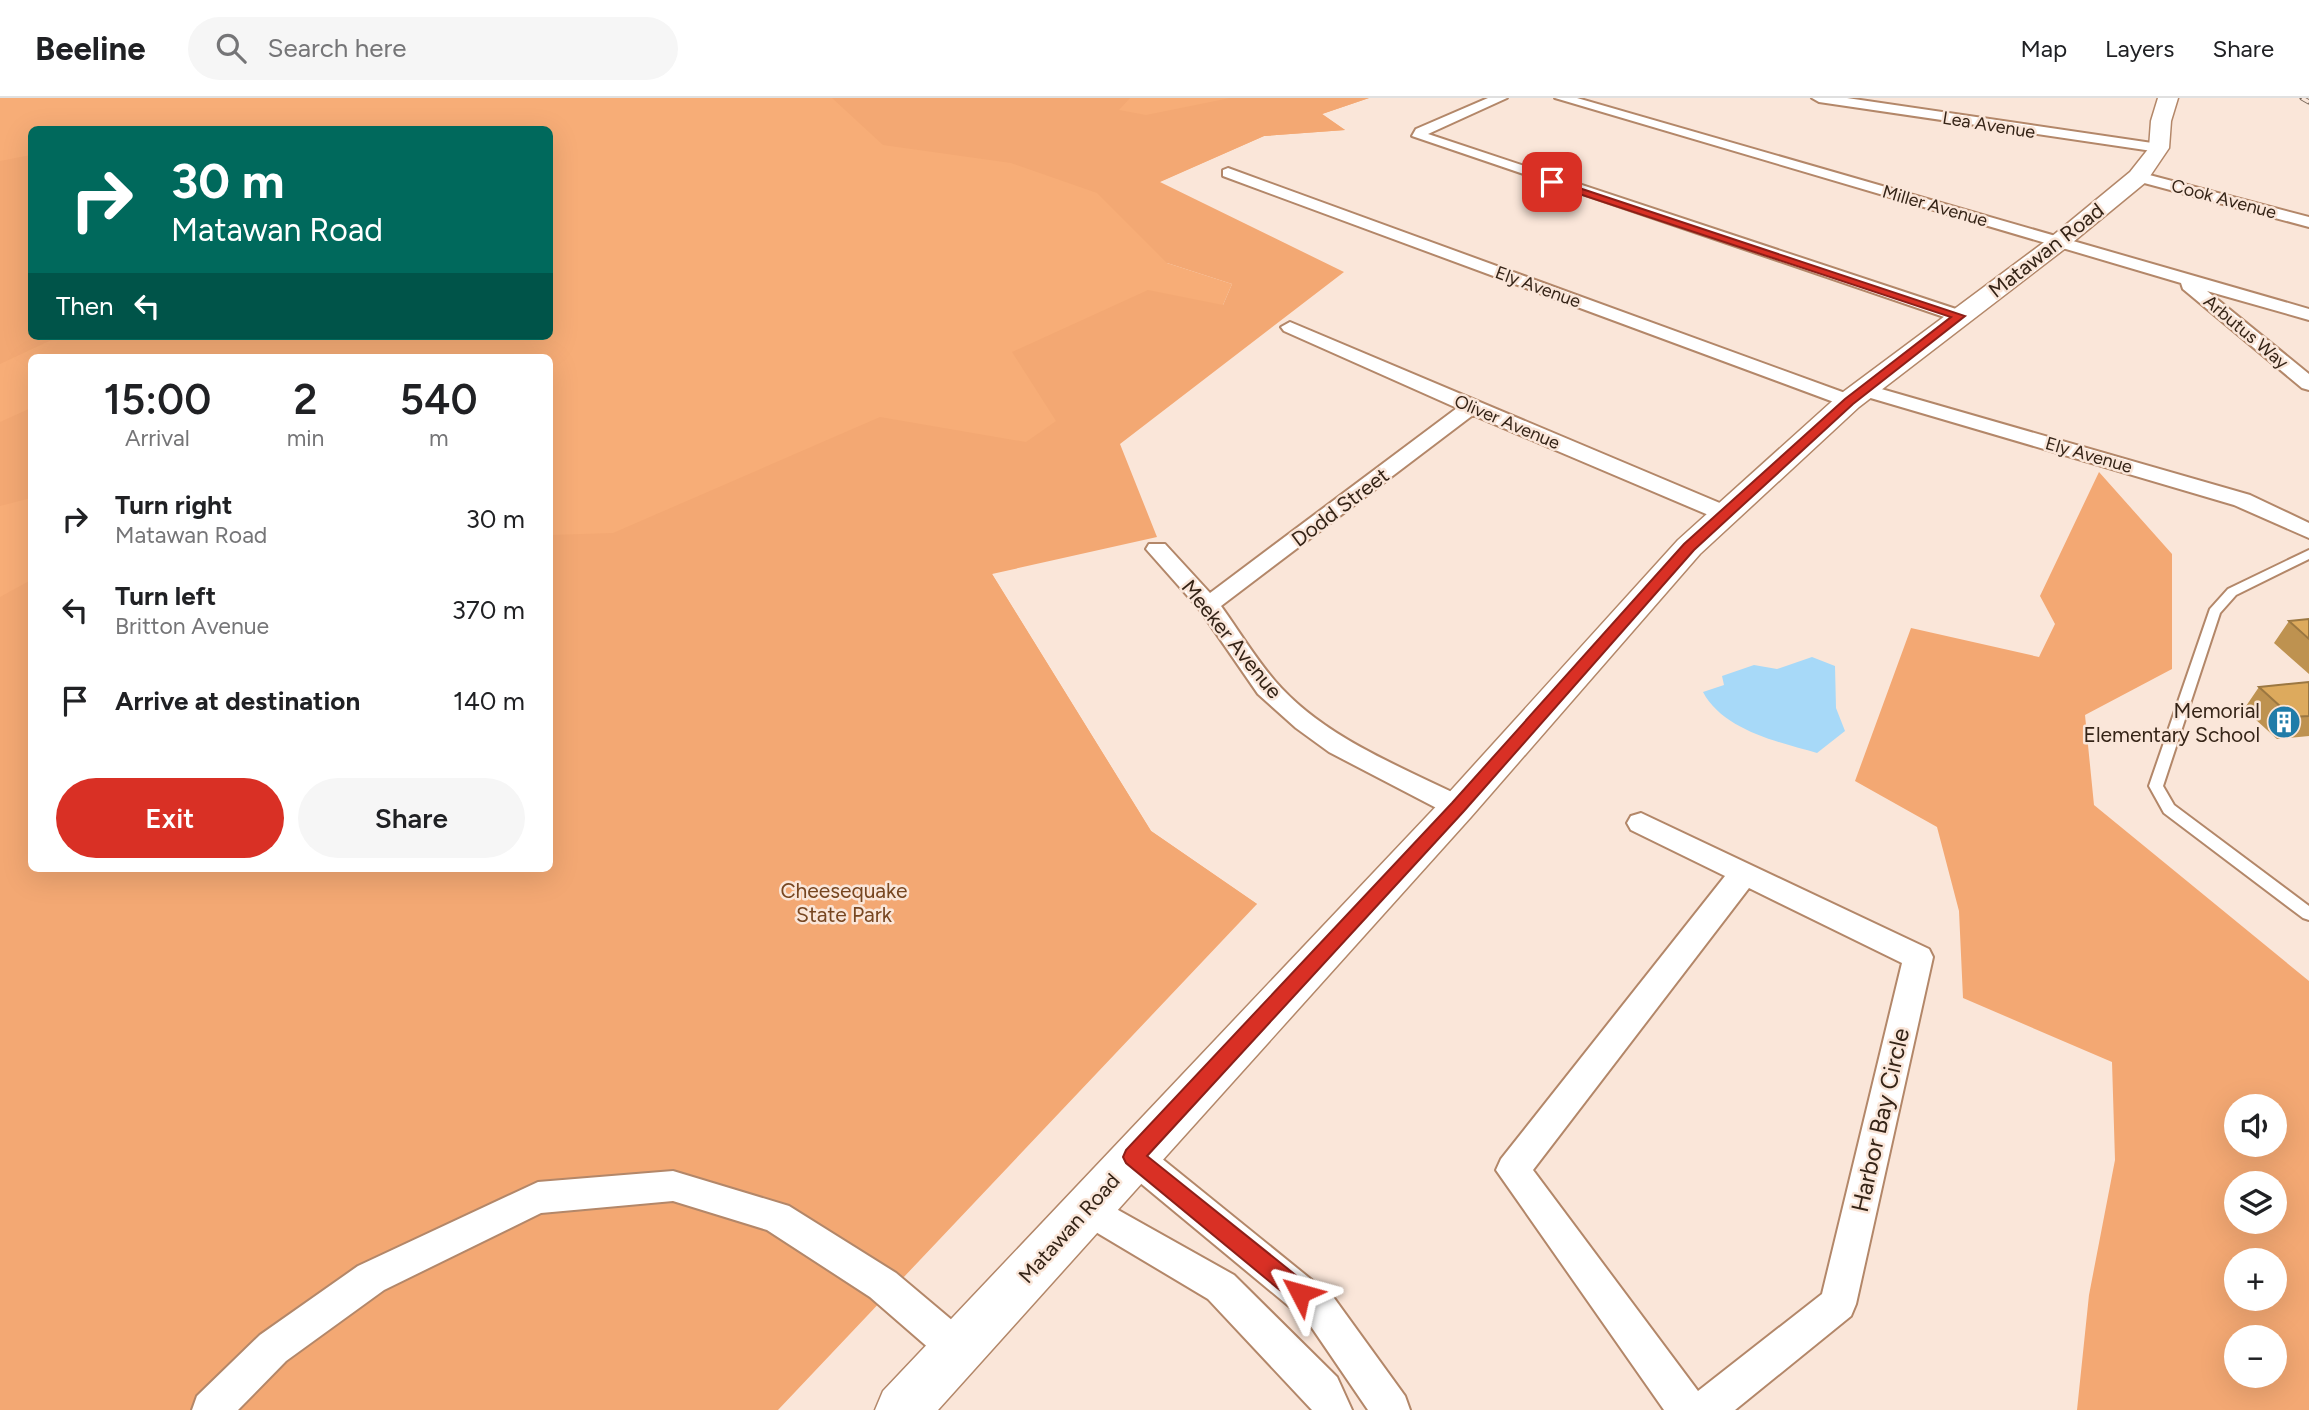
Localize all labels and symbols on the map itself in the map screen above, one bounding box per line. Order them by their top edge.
street label: Lea Avenue [1941,107,2037,143]
pin [1522,152,1582,212]
street label: Cook Avenue [2169,174,2279,224]
street label: Miller Avenue [1880,180,1990,232]
street label: Matawan Road [1984,197,2108,303]
street label: Ely Avenue [1492,261,1584,313]
street label: Arbutus Way [2199,290,2293,374]
street label: Oliver Avenue [1451,390,1563,454]
street label: Ely Avenue [2043,432,2135,478]
street label: Dodd Street [1286,462,1394,552]
street label: Meeker Avenue [1177,575,1287,703]
place label: Memorial Elementary School [2084,698,2260,747]
building icon: Memorial Elementary School [2265,703,2303,741]
park label: Cheesequake State Park [780,878,908,927]
street label: Harbor Bay Circle [1845,1025,1915,1215]
street label: Matawan Road [1013,1168,1125,1288]
position arrow [1263,1256,1337,1330]

